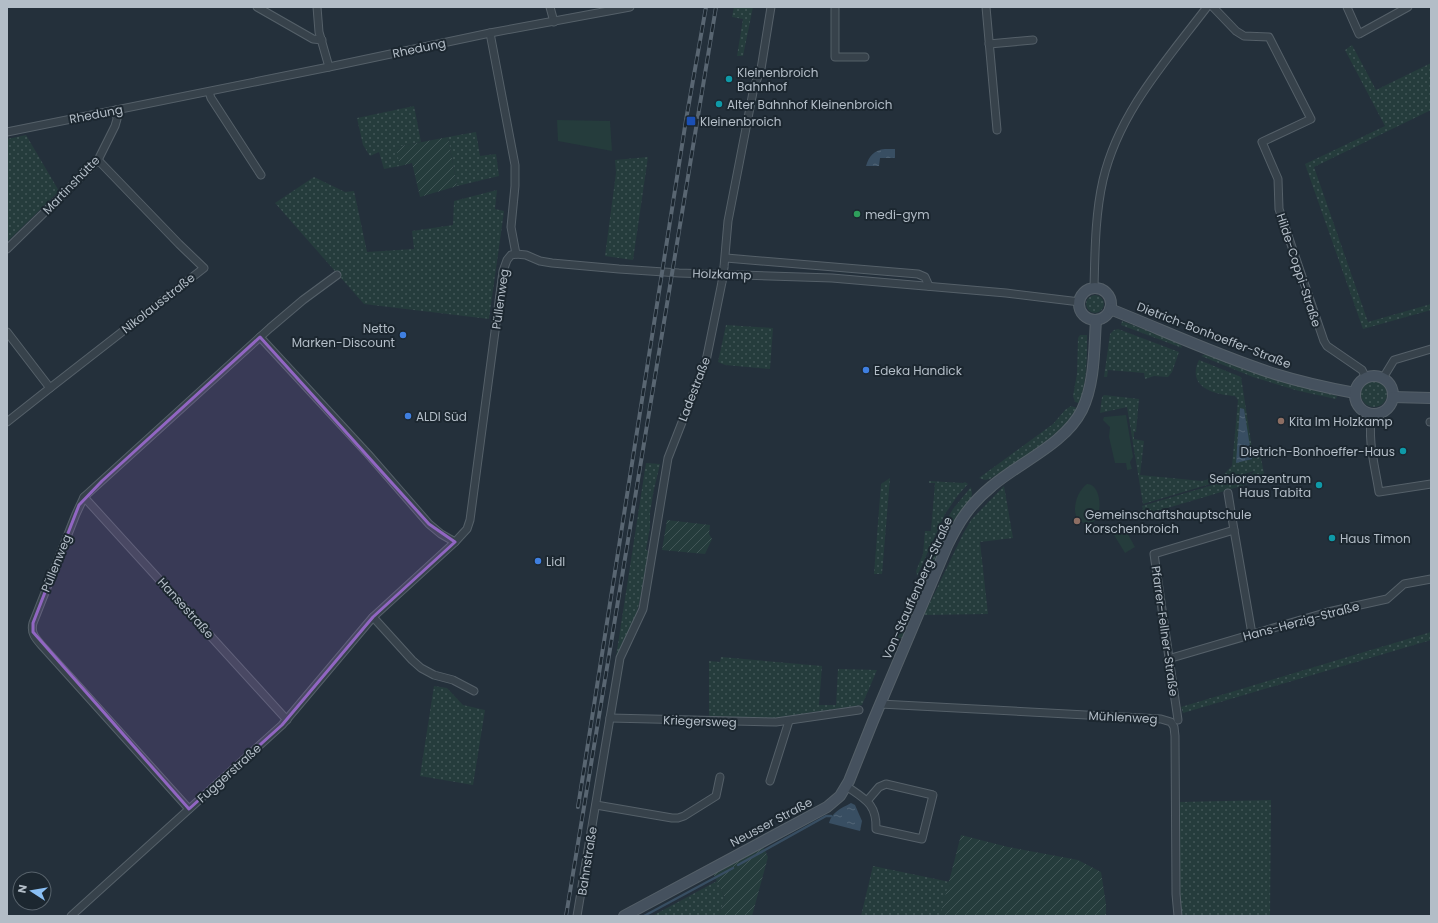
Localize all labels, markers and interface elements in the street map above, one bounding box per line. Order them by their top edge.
street label: Rhedung [391,34,447,62]
place label: Kleinenbroich Bahnhof [737,64,819,95]
marker: Kleinenbroich Bahnhof [724,74,734,84]
place label: Alter Bahnhof Kleinenbroich [727,96,892,113]
marker: Alter Bahnhof Kleinenbroich [714,99,724,109]
street label: Rhedung [68,101,124,127]
place label: Kleinenbroich [700,113,782,130]
marker: Kleinenbroich [685,115,697,127]
street label: Martinshütte [39,152,103,218]
place label: medi-gym [865,206,930,223]
marker: medi-gym [852,209,862,219]
street label: Hilde-Coppi-Straße [1273,211,1325,329]
street label: Holzkamp [692,264,752,284]
street label: Püllenweg [487,268,513,330]
street label: Nikolausstraße [118,269,198,337]
street label: Dietrich-Bonhoeffer-Straße [1134,298,1294,372]
place label: Netto Marken-Discount [292,320,395,351]
marker: Netto Marken-Discount [398,330,408,340]
street label: Ladestraße [674,354,714,424]
place label: Edeka Handick [874,362,963,379]
marker: Edeka Handick [861,365,871,375]
place label: ALDI Süd [416,408,467,425]
marker: ALDI Süd [403,411,413,421]
place label: Kita Im Holzkamp [1289,413,1393,430]
marker: Kita Im Holzkamp [1276,416,1286,426]
place label: Dietrich-Bonhoeffer-Haus [1240,443,1395,460]
marker: Dietrich-Bonhoeffer-Haus [1398,446,1408,456]
place label: Seniorenzentrum Haus Tabita [1209,470,1311,501]
marker: Seniorenzentrum Haus Tabita [1314,480,1324,490]
place label: Gemeinschaftshauptschule Korschenbroich [1085,506,1251,537]
street label: Von-Stauffenberg-Straße [878,514,956,662]
marker: Gemeinschaftshauptschule Korschenbroich [1072,516,1082,526]
place label: Haus Timon [1340,530,1411,547]
street label: Püllenweg [37,532,75,594]
marker: Haus Timon [1327,533,1337,543]
place label: Lidl [546,553,565,570]
marker: Lidl [533,556,543,566]
street label: Pfarrer-Fellner-Straße [1147,565,1183,697]
street label: Hansestraße [154,574,218,642]
street label: Hans-Herzig-Straße [1241,597,1361,645]
street label: Mühlenweg [1088,707,1158,727]
street label: Kriegersweg [663,711,737,731]
street label: Fuggerstraße [193,740,265,806]
street label: Neusser Straße [727,793,815,851]
street label: Bahnstraße [573,825,601,897]
north arrow [12,871,52,911]
text: N [14,883,31,895]

